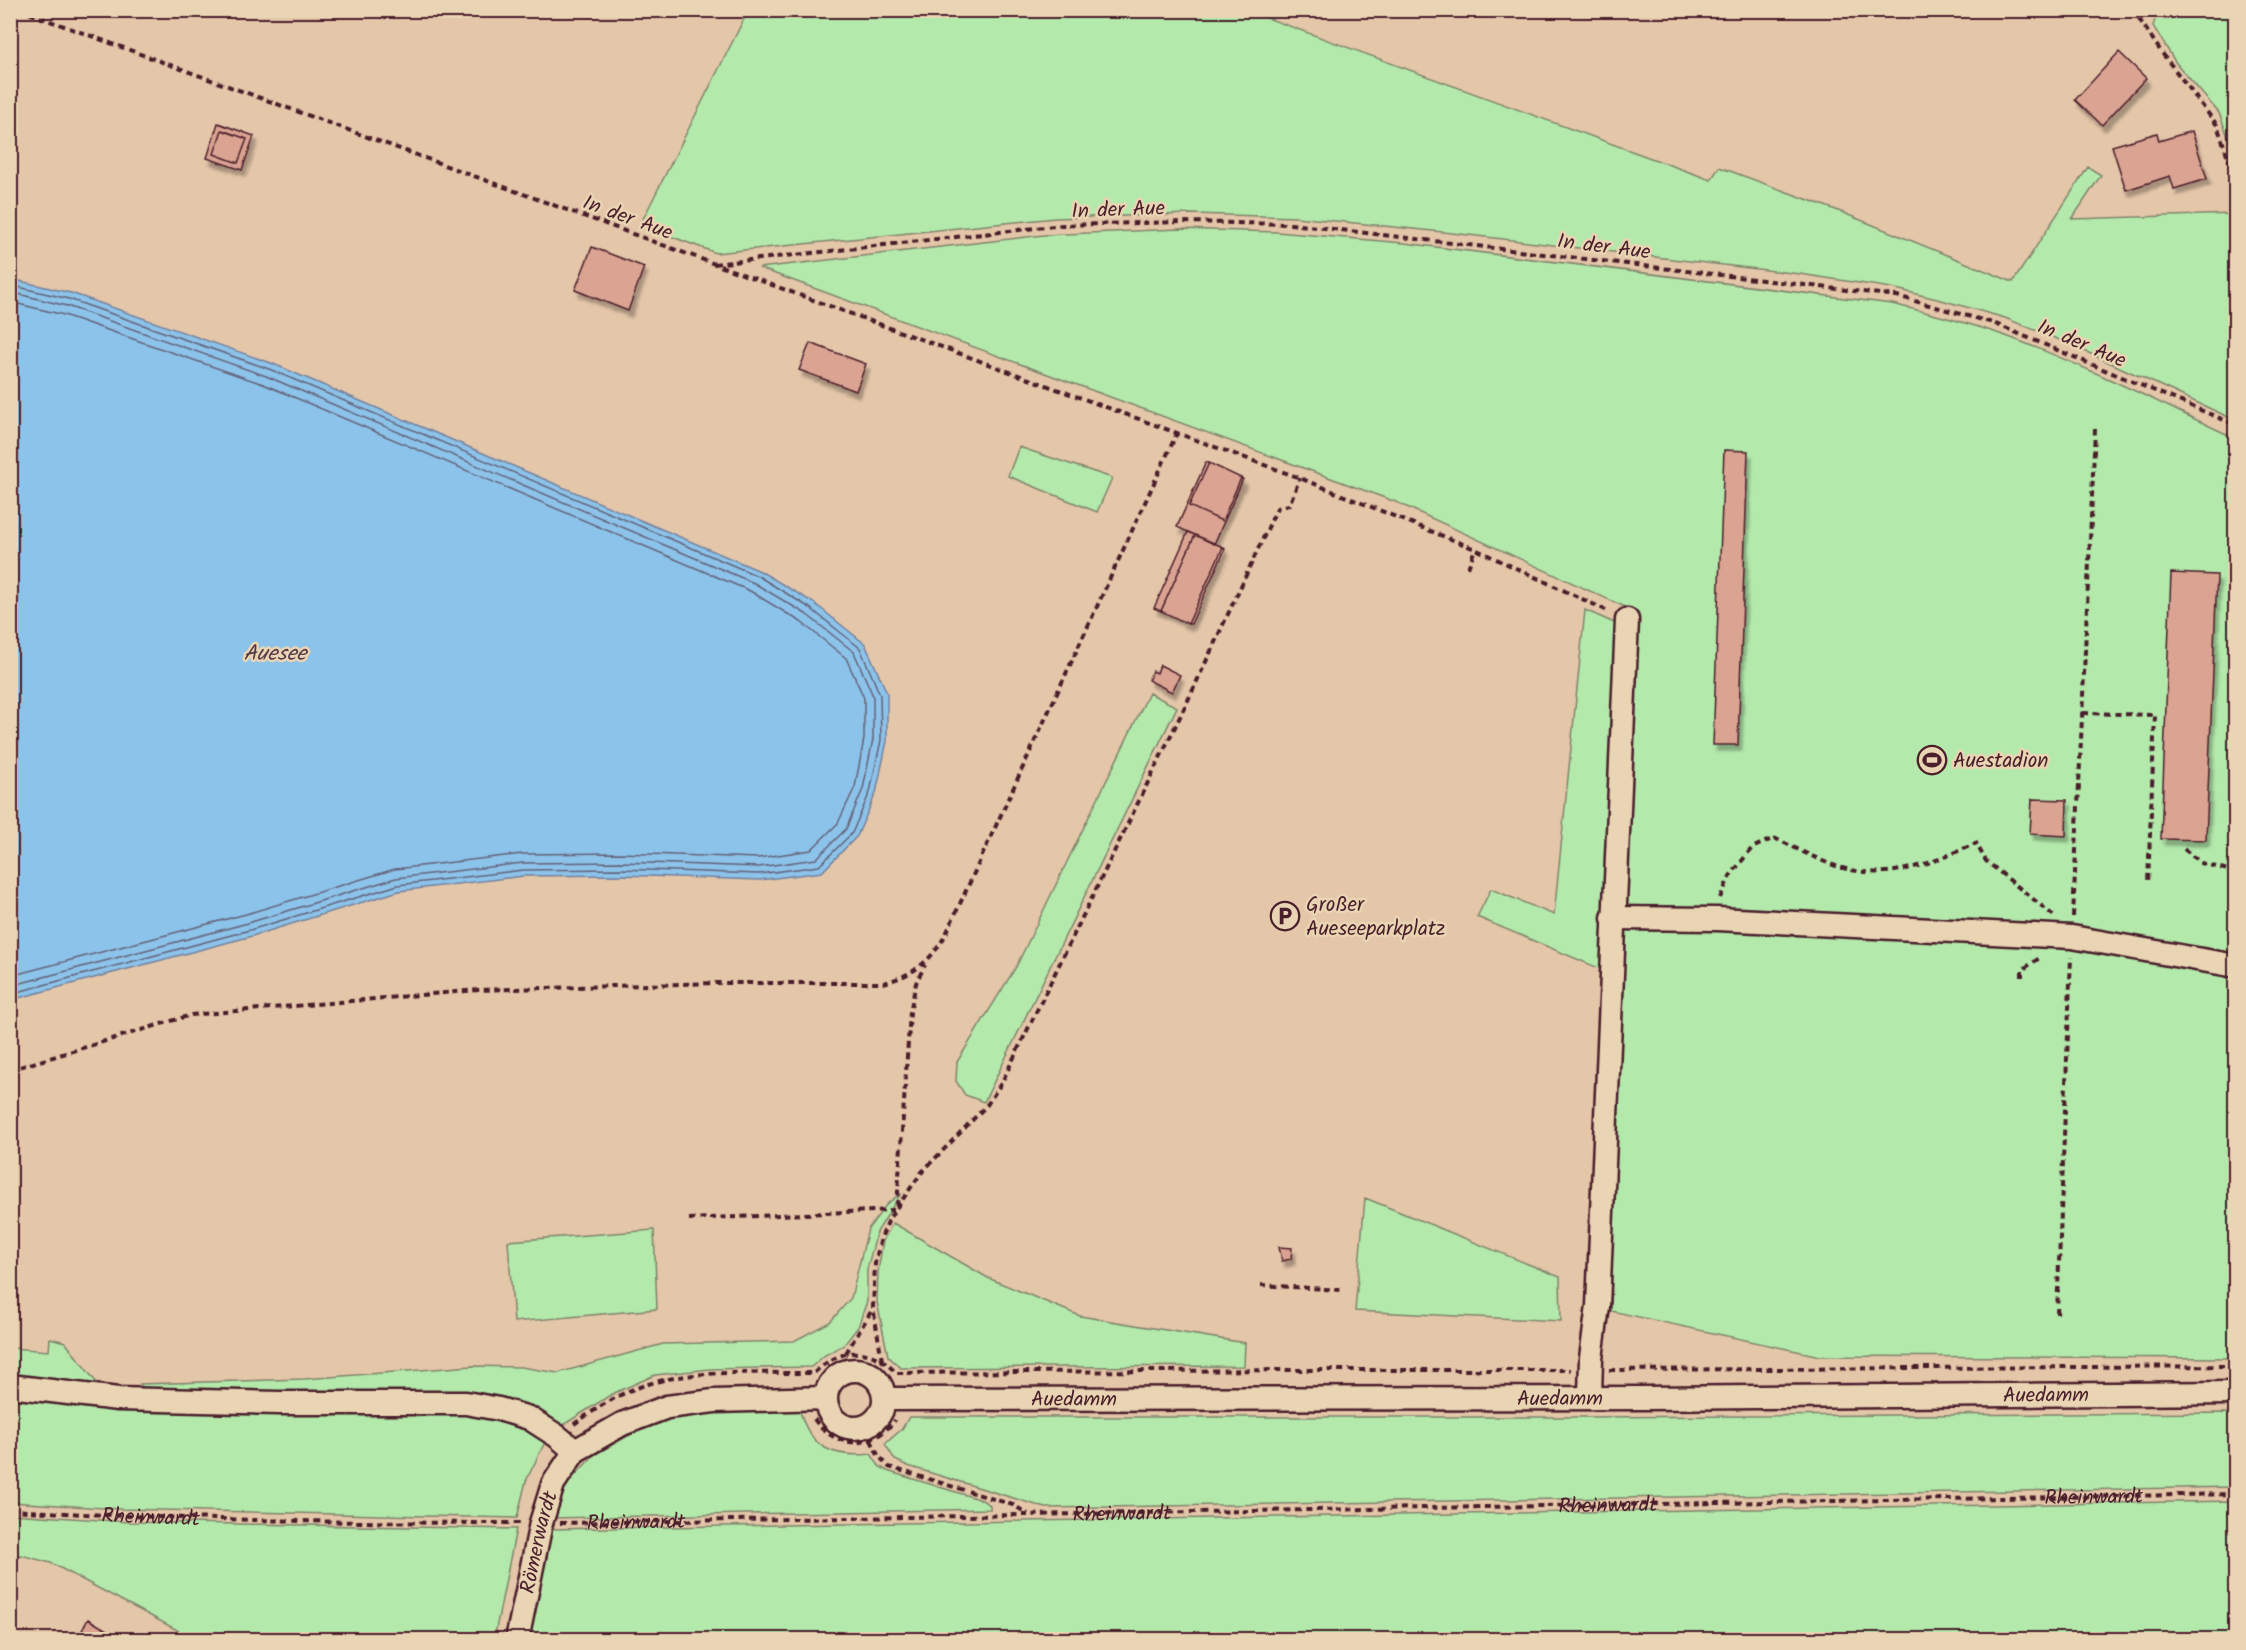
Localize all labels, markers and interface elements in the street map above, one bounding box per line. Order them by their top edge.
street label: In der Aue [578,187,678,250]
street label: In der Aue [1071,192,1166,229]
street label: In der Aue [1555,225,1653,270]
street label: In der Aue [2032,311,2132,378]
water label: Auesee [243,637,309,672]
sports icon: Auestadion [1916,744,1948,776]
place label: Auestadion [1953,745,2048,778]
place label: Großer Aueseeparkplatz [1306,889,1445,946]
parking icon: Großer Aueseeparkplatz [1269,900,1301,932]
street label: Auedamm [2003,1379,2089,1413]
street label: Auedamm [1517,1383,1603,1416]
street label: Auedamm [1031,1384,1117,1417]
street label: Rheinwardt [2044,1481,2144,1515]
street label: Römerwardt [512,1486,568,1597]
street label: Rheinwardt [1558,1489,1658,1524]
street label: Rheinwardt [1072,1497,1172,1532]
street label: Rheinwardt [101,1500,202,1536]
street label: Rheinwardt [586,1506,687,1541]

